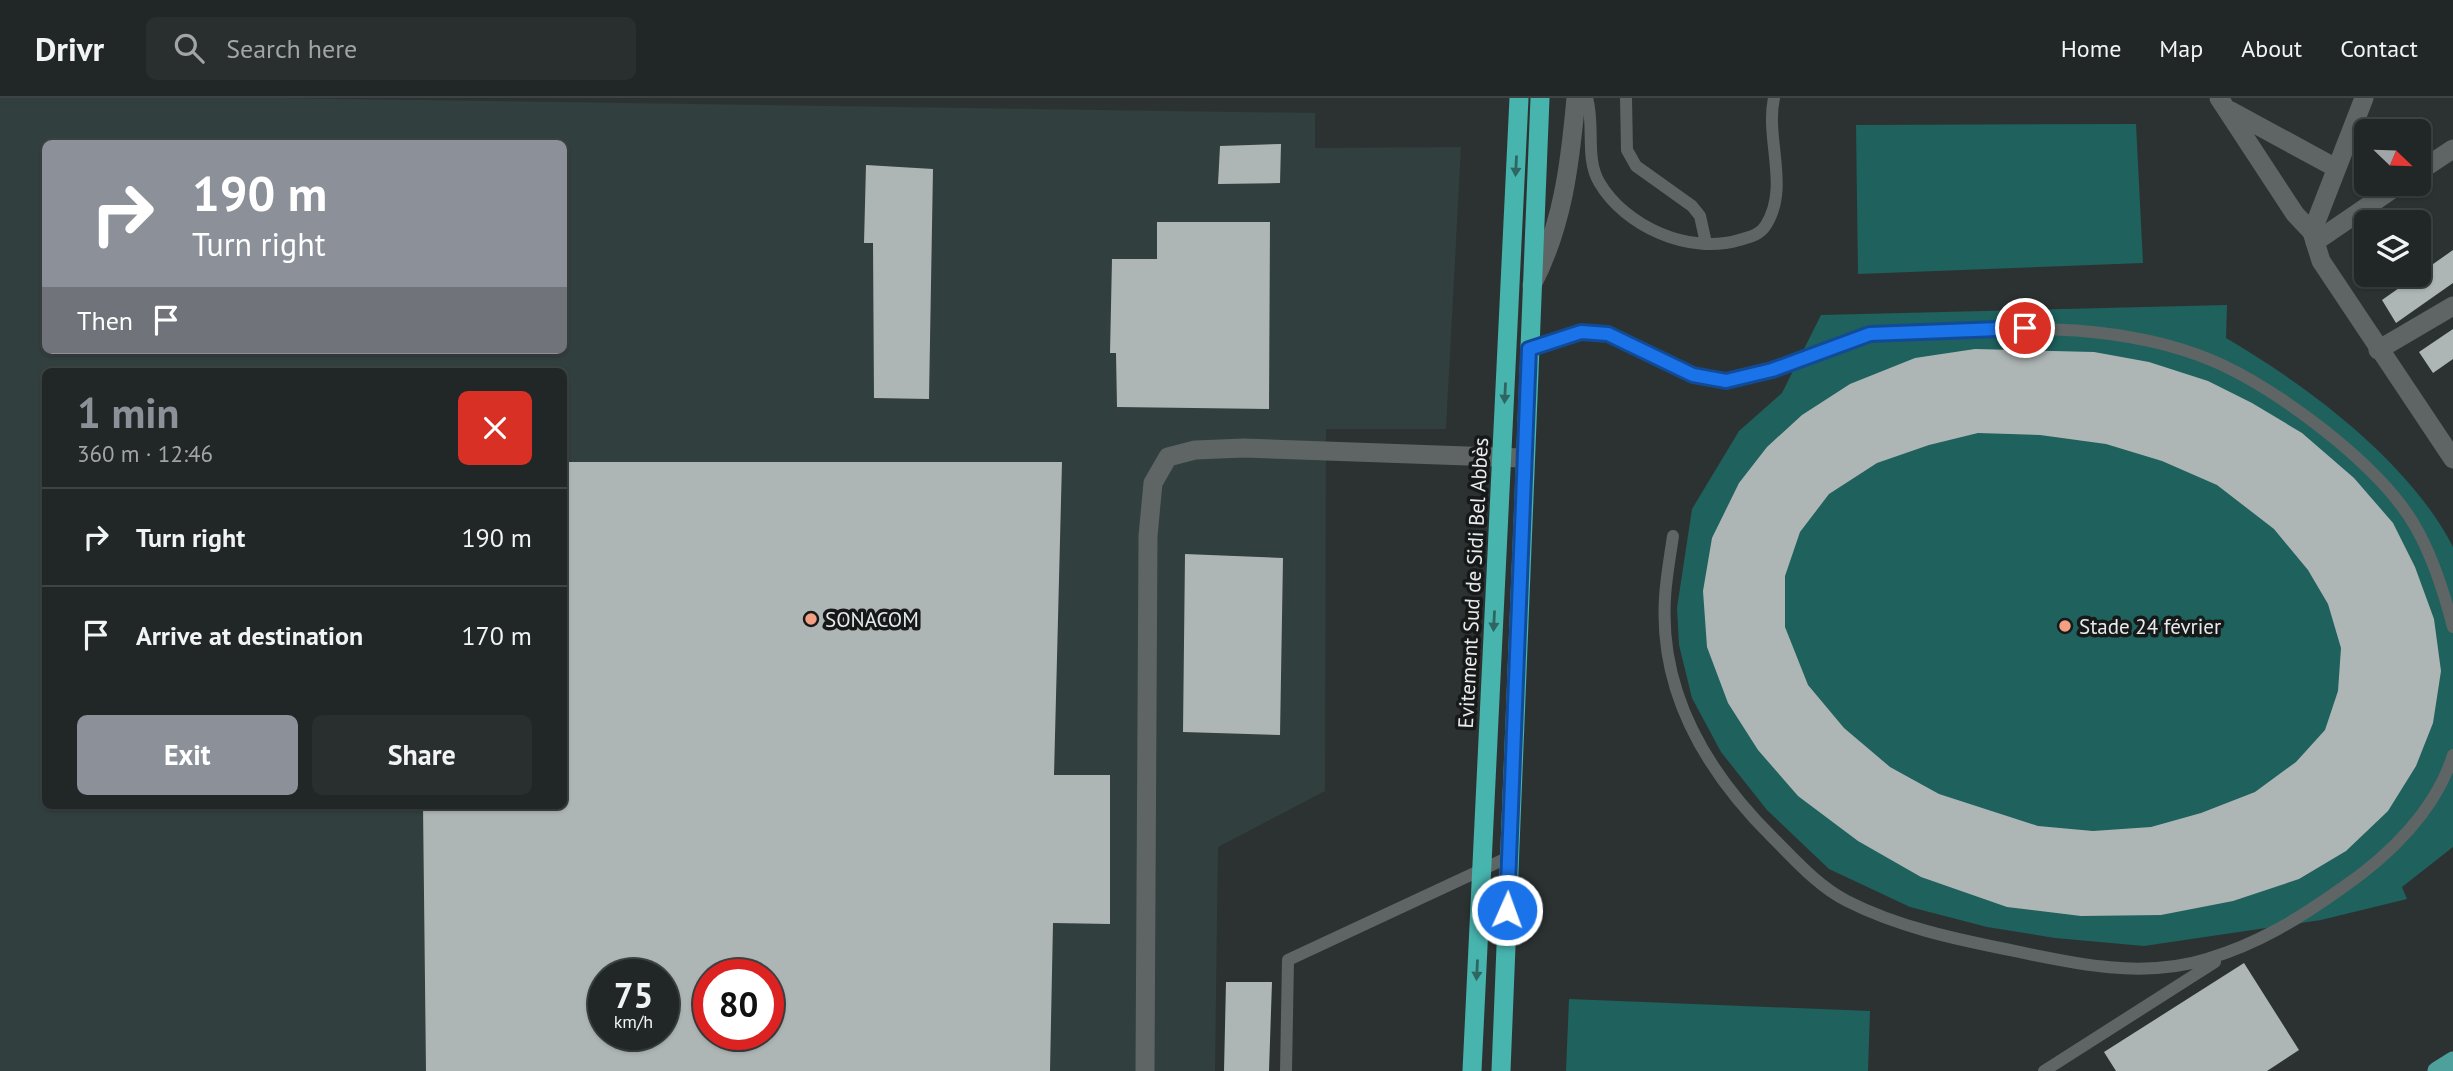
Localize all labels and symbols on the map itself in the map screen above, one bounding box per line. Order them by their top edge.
north arrow [2354,119,2431,196]
one-way arrow [1510,155,1521,177]
pin [1995,298,2055,358]
one-way arrow [1499,383,1510,405]
street label: Evitement Sud de Sidi Bel Abbès [1452,437,1494,729]
place label: SONACOM [825,606,919,633]
one-way arrow [1488,610,1499,632]
marker: SONACOM [803,611,819,627]
place label: Stade 24 février [2079,613,2221,640]
marker: Stade 24 février [2057,618,2073,634]
position arrow [1470,873,1544,947]
speed limit sign: 80 [693,959,784,1050]
one-way arrow [1471,959,1482,981]

